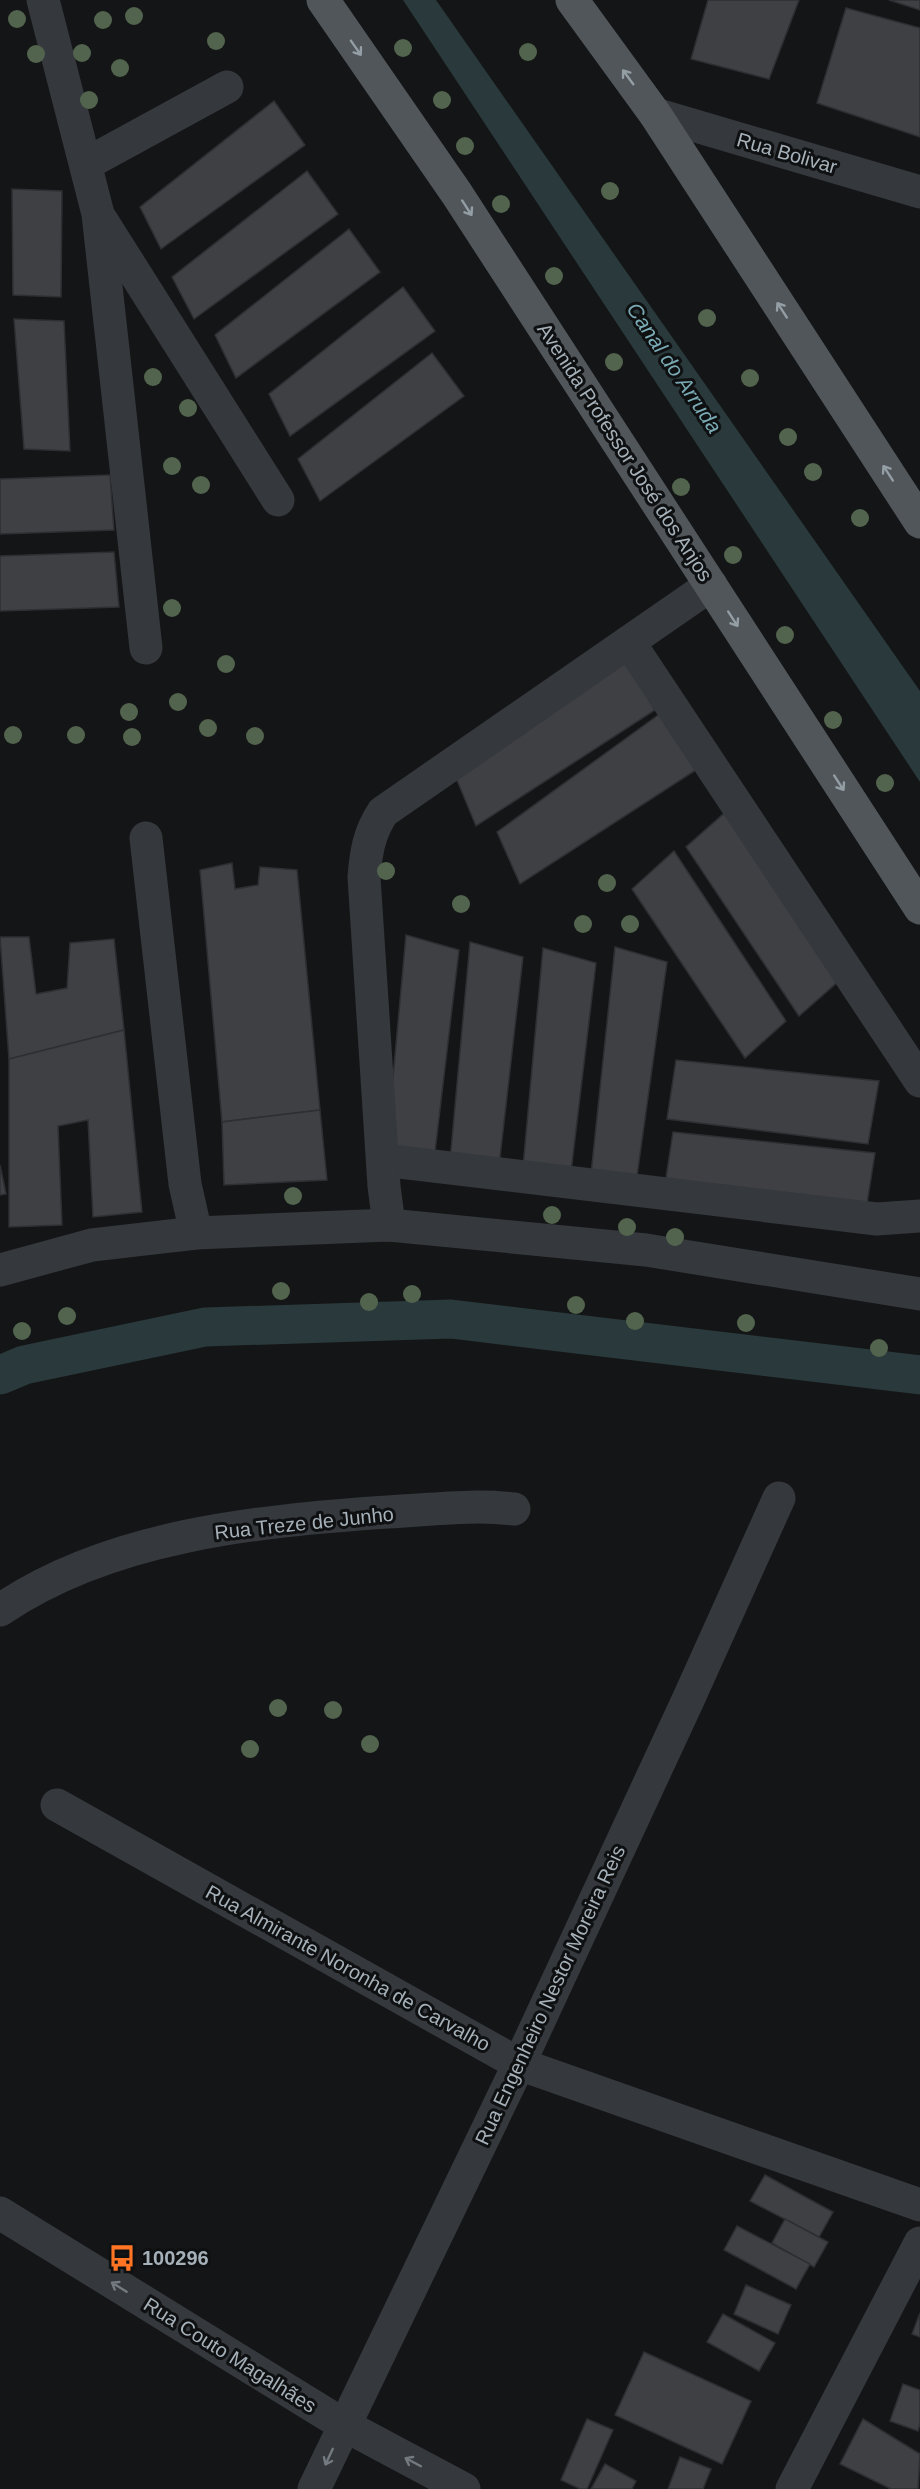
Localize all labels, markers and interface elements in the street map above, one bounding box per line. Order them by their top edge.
one-way arrow [350,39,362,56]
one-way arrow [622,70,634,86]
street label: Rua Bolivar [734,128,840,178]
one-way arrow [461,200,473,216]
water label: Canal do Arruda [622,298,726,437]
one-way arrow [776,302,788,319]
street label: Avenida Professor José dos Anjos [533,319,717,585]
one-way arrow [882,465,894,482]
one-way arrow [727,610,739,626]
one-way arrow [832,774,845,791]
street label: Rua Treze de Junho [213,1503,395,1543]
street label: Rua Engenheiro Nestor Moreira Reis [471,1842,629,2148]
street label: Rua Almirante Noronha de Carvalho [202,1880,494,2056]
bus stop icon: 100296 [107,2243,137,2273]
place label: 100296 [142,2247,209,2269]
one-way arrow [111,2280,128,2292]
street label: Rua Couto Magalhães [140,2293,320,2417]
one-way arrow [322,2448,334,2466]
one-way arrow [404,2456,422,2467]

